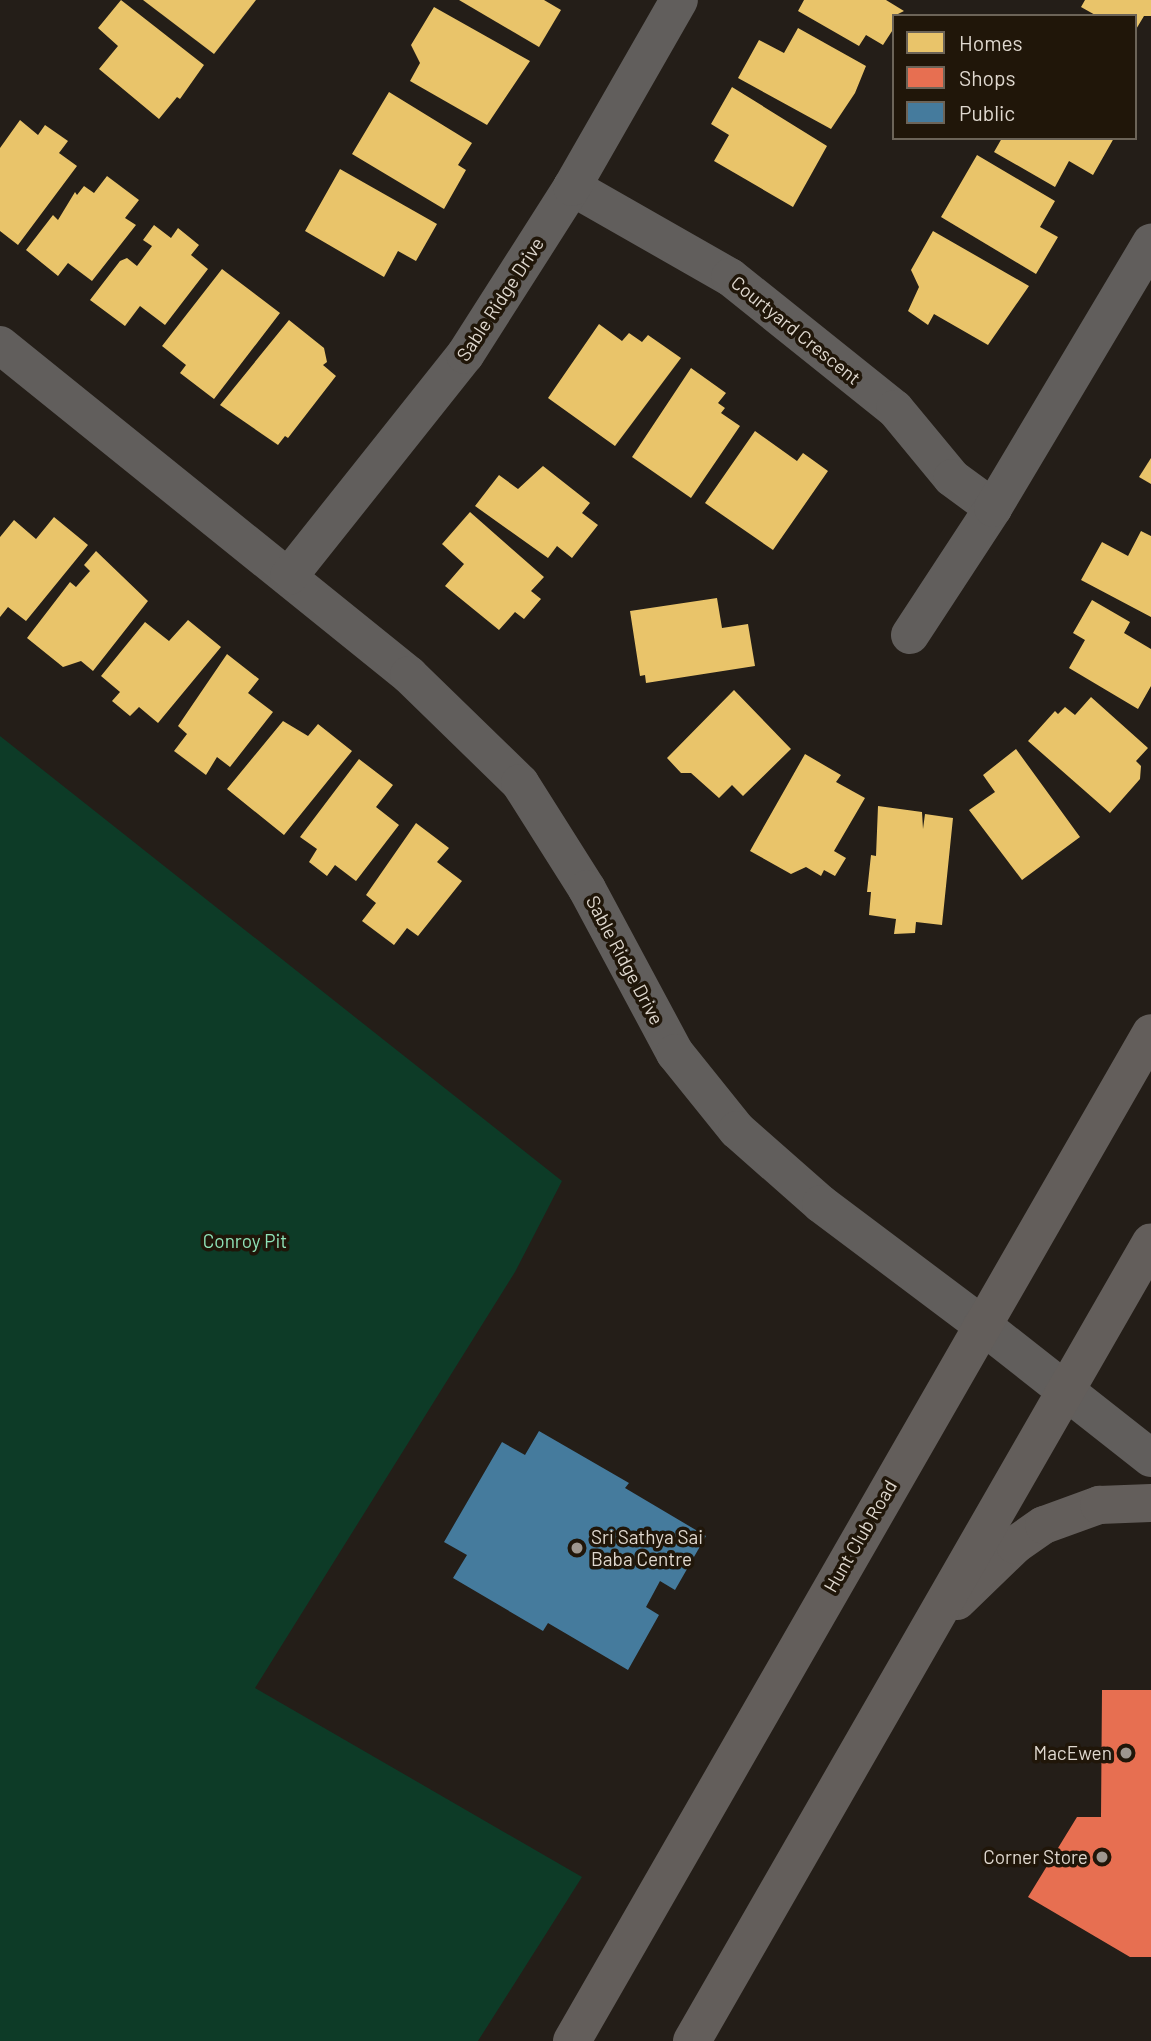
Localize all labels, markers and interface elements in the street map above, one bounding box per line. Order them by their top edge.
legend [892,14,1137,140]
text: Homes [959,30,1023,55]
text: Shops [959,65,1016,90]
text: Public [959,100,1015,125]
street label: Sable Ridge Drive [452,233,548,365]
street label: Courtyard Crescent [727,271,865,389]
street label: Sable Ridge Drive [581,892,669,1028]
park label: Conroy Pit [203,1230,287,1252]
street label: Hunt Club Road [819,1476,901,1596]
place label: Sri Sathya Sai Baba Centre [591,1526,703,1570]
marker: Sri Sathya Sai Baba Centre [569,1540,585,1556]
place label: MacEwen [1034,1742,1112,1764]
marker: MacEwen [1118,1745,1134,1761]
place label: Corner Store [983,1846,1088,1868]
marker: Corner Store [1094,1849,1110,1865]

